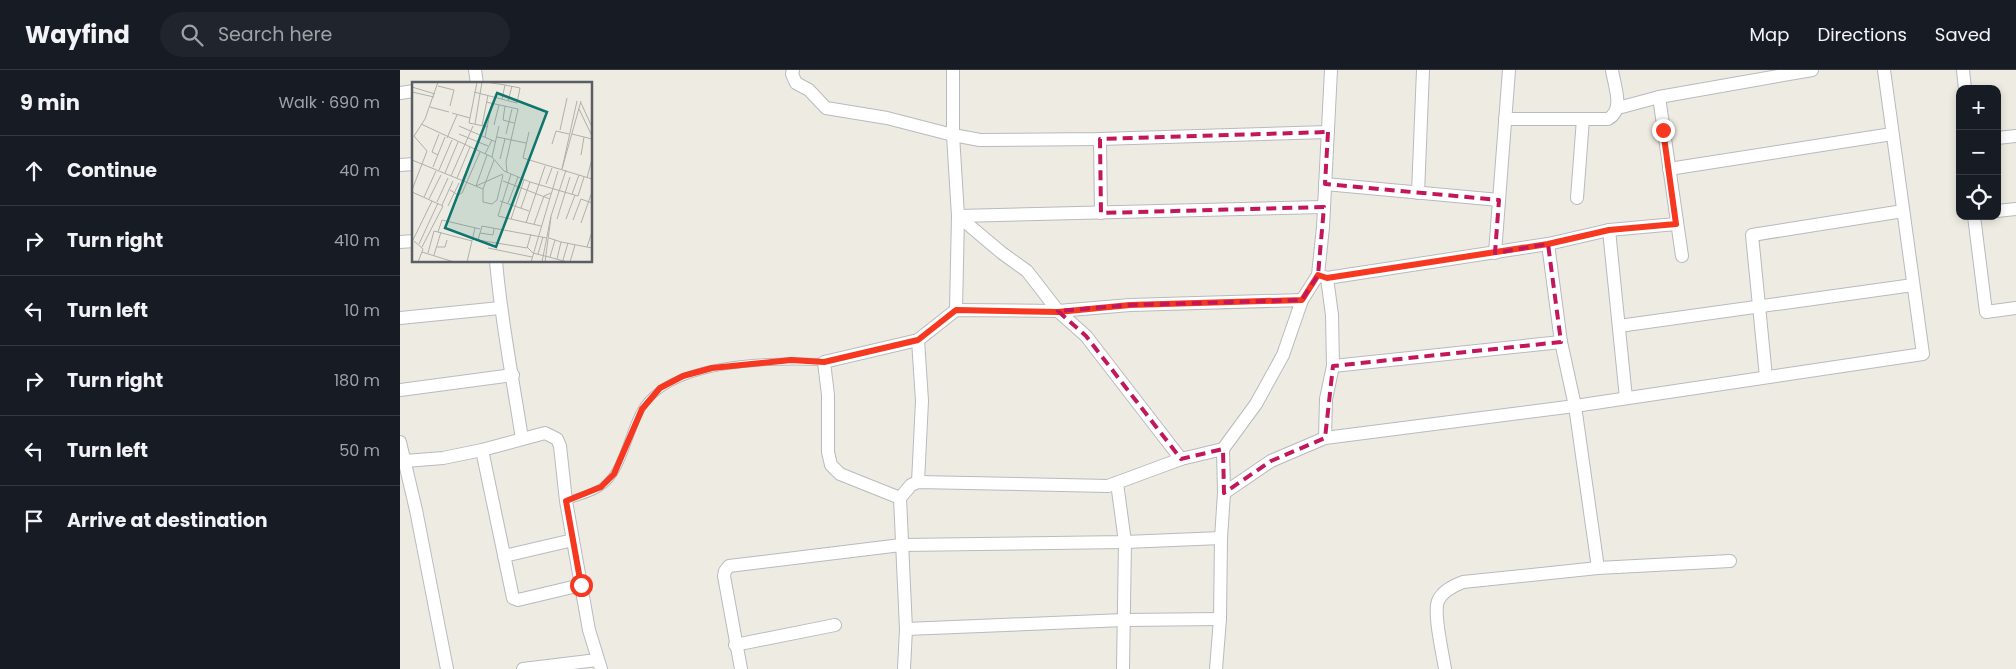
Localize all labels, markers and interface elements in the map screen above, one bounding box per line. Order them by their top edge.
search box [160,12,510,57]
text: Wayfind [25,18,130,51]
icon: search [178,21,206,49]
text: Search here [218,21,332,48]
text: Map [1750,22,1789,47]
text: Directions [1817,22,1907,47]
text: Saved [1935,22,1991,47]
inset map [412,82,592,262]
map controls [1956,85,2001,220]
button: + [1956,85,2001,130]
text: 9 min [20,88,80,117]
text: Walk · 690 m [278,91,380,114]
route end [1652,119,1675,142]
button: − [1956,130,2001,175]
icon: ahead [20,157,48,185]
text: Continue [67,157,157,184]
text: 40 m [339,159,380,182]
button: locate [1956,175,2001,220]
icon: right [20,227,48,255]
text: Turn right [67,227,163,254]
text: 410 m [334,229,380,252]
icon: left [20,297,48,325]
text: Turn left [67,297,148,324]
text: 10 m [344,299,380,322]
icon: right [20,367,48,395]
text: Turn right [67,367,163,394]
text: 180 m [334,369,380,392]
icon: left [20,437,48,465]
text: Turn left [67,437,148,464]
text: 50 m [339,439,380,462]
icon: arrive [20,507,48,535]
text: Arrive at destination [67,507,268,534]
route start [570,574,593,597]

